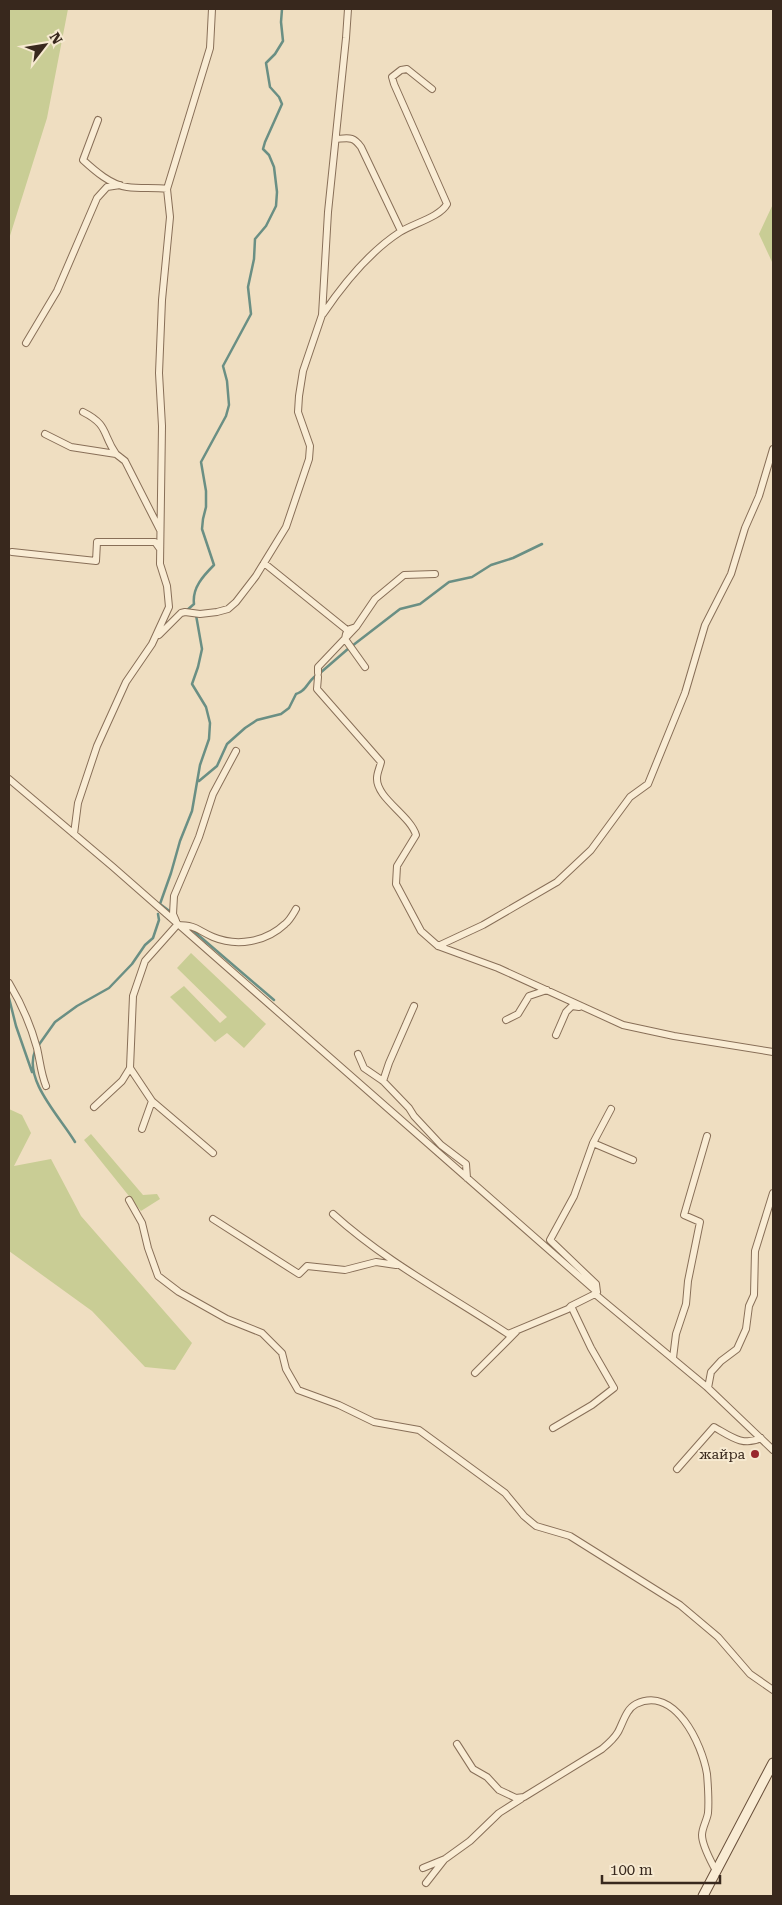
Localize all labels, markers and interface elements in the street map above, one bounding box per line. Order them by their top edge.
north arrow [20,20,70,70]
text: N [47,30,66,47]
place label: жайра [699,1446,745,1462]
marker: жайра [749,1448,761,1460]
scale bar [602,1852,720,1884]
text: 100 m [610,1861,653,1879]

